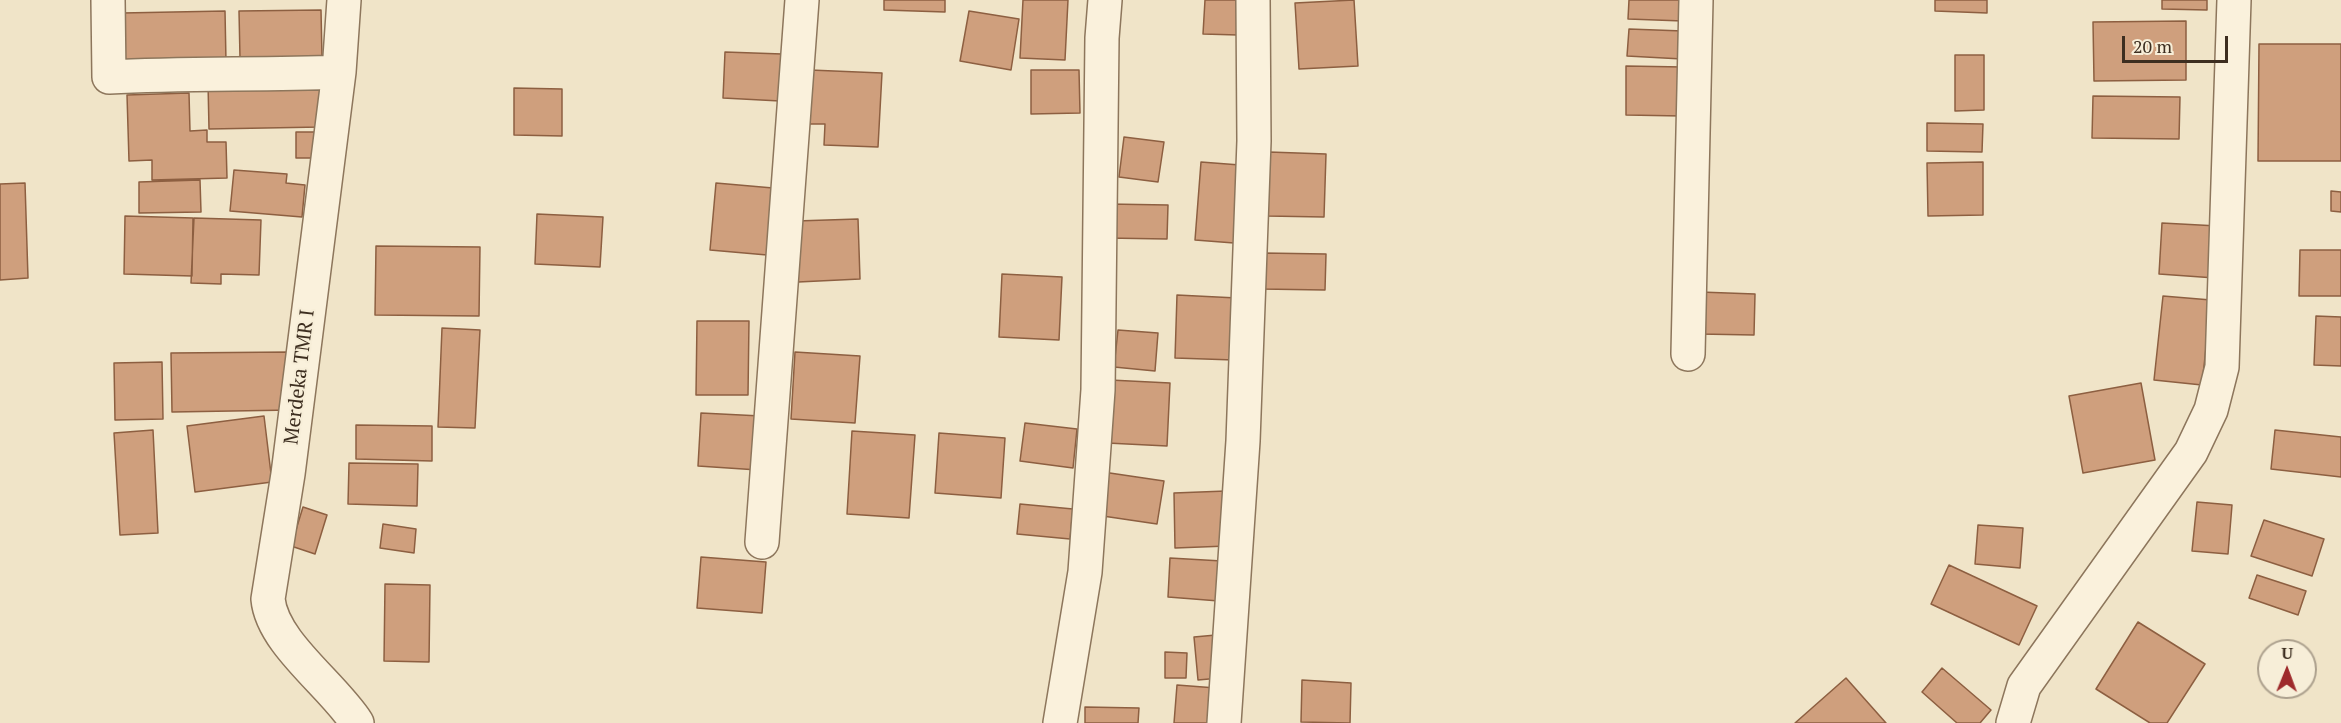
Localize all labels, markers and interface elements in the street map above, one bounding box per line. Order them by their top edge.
scale bar [2125,24,2232,62]
text: 20 m [2133,34,2172,58]
street label: Merdeka TMR I [280,308,320,446]
north arrow [2257,639,2317,699]
text: U [2281,642,2293,664]

